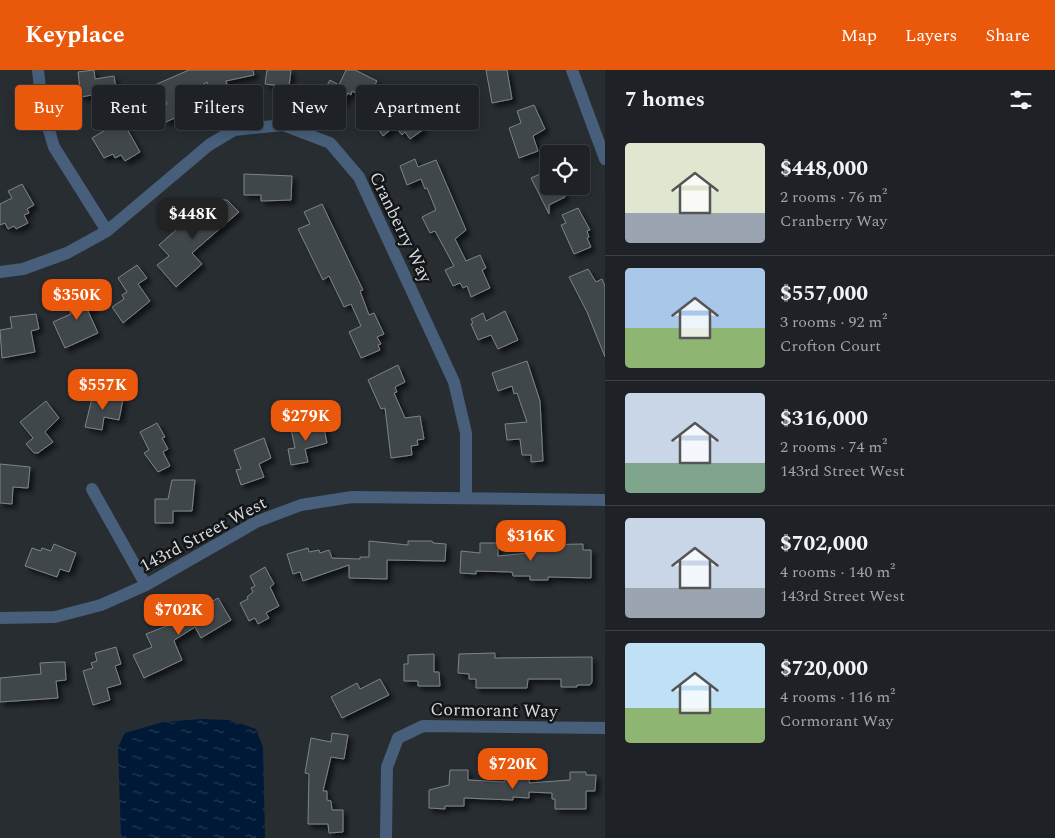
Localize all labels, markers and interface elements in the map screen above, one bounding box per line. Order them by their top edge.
text: Keyplace [25,17,125,53]
text: Map [841,22,877,49]
text: Layers [905,22,957,49]
text: Share [985,22,1030,49]
text: 7 homes [625,84,705,116]
chip: Buy [15,85,82,130]
chip: Rent [92,85,165,130]
chip: Filters [175,85,263,130]
chip: New [273,85,346,130]
chip: Apartment [356,85,479,130]
icon: filters [1007,86,1035,114]
map controls [540,145,590,195]
button: locate [540,145,590,195]
text: $448,000 [780,153,868,185]
icon: home [665,163,725,223]
street label: Cranberry Way [362,167,440,288]
text: 2 rooms · 76 m² [780,185,887,209]
pin: $448K [158,198,228,240]
text: $448K [169,202,217,226]
text: Cranberry Way [780,209,887,233]
pin: $350K [42,278,112,321]
text: $557,000 [780,278,868,310]
text: $350K [53,283,101,307]
icon: home [665,288,725,348]
text: 3 rooms · 92 m² [780,310,887,334]
text: Crofton Court [780,334,881,358]
pin: $557K [68,368,138,411]
text: $557K [79,373,127,397]
pin: $279K [271,400,341,442]
text: $316,000 [780,403,868,435]
text: $279K [282,404,330,428]
icon: home [665,413,725,473]
text: 2 rooms · 74 m² [780,435,887,459]
text: 143rd Street West [780,459,905,483]
street label: 143rd Street West [135,490,272,579]
pin: $316K [496,520,566,562]
text: $316K [507,524,555,548]
text: $702,000 [780,528,868,560]
icon: home [665,538,725,598]
text: 4 rooms · 140 m² [780,560,895,584]
text: 143rd Street West [780,584,905,608]
pin: $702K [144,594,214,636]
text: $702K [155,598,203,622]
text: $720,000 [780,653,868,685]
icon: home [665,663,725,723]
text: 4 rooms · 116 m² [780,685,895,709]
street label: Cormorant Way [430,696,559,725]
text: Cormorant Way [780,709,893,733]
pin: $720K [478,748,548,790]
text: $720K [489,752,537,776]

